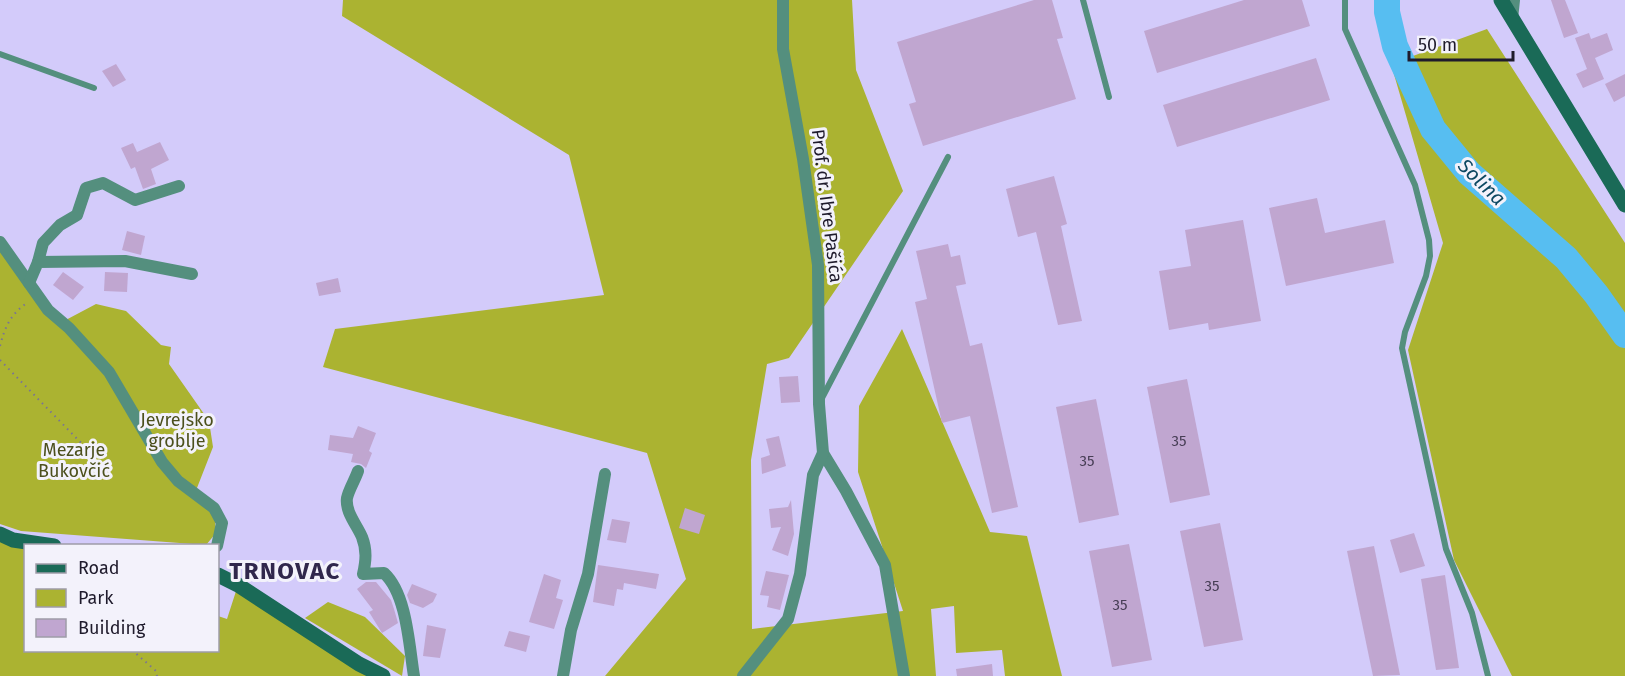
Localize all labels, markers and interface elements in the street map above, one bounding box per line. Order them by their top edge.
scale bar [1409,24,1512,62]
text: 50 m [1418,34,1457,56]
street label: Prof. dr. Ibre Pašića [807,128,847,284]
water label: Solina [1453,153,1511,210]
park label: Jevrejsko groblje [140,409,214,452]
house number: 35 [1171,432,1187,450]
park label: Mezarje Bukovčić [38,439,110,482]
house number: 35 [1079,452,1095,470]
legend [24,544,219,652]
text: Road [78,557,120,579]
district label: TRNOVAC [229,557,341,585]
house number: 35 [1204,577,1220,595]
text: Park [78,587,114,609]
house number: 35 [1112,596,1128,614]
text: Building [78,617,146,639]

